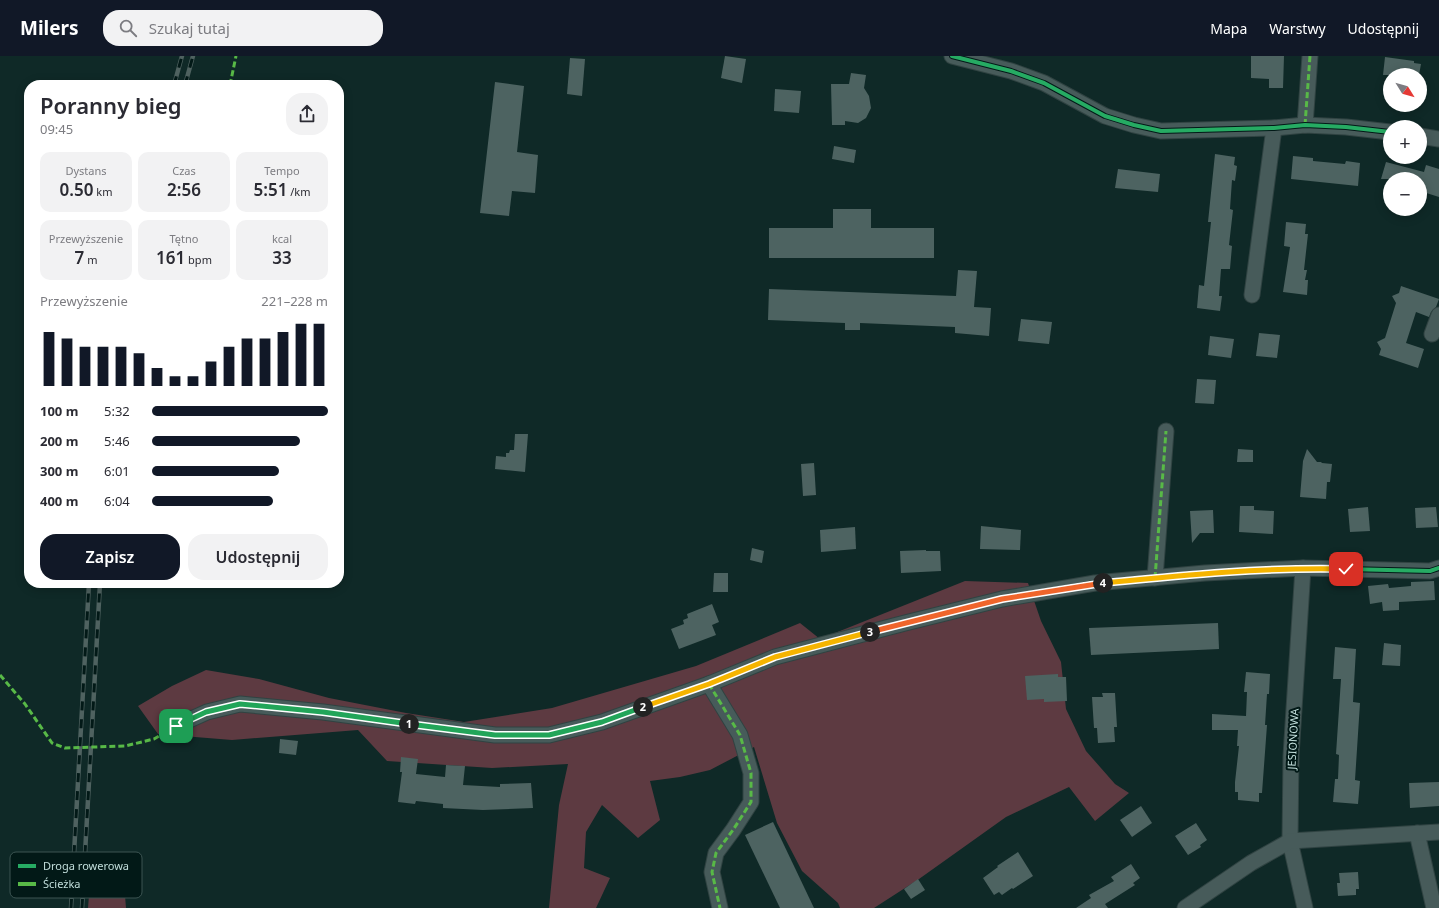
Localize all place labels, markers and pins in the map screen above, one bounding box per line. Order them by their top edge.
pin [1329,552,1363,586]
pin: 4 [1093,573,1113,593]
pin: 3 [860,622,880,642]
pin: 2 [633,697,653,717]
pin [159,709,193,743]
pin: 1 [399,714,419,734]

